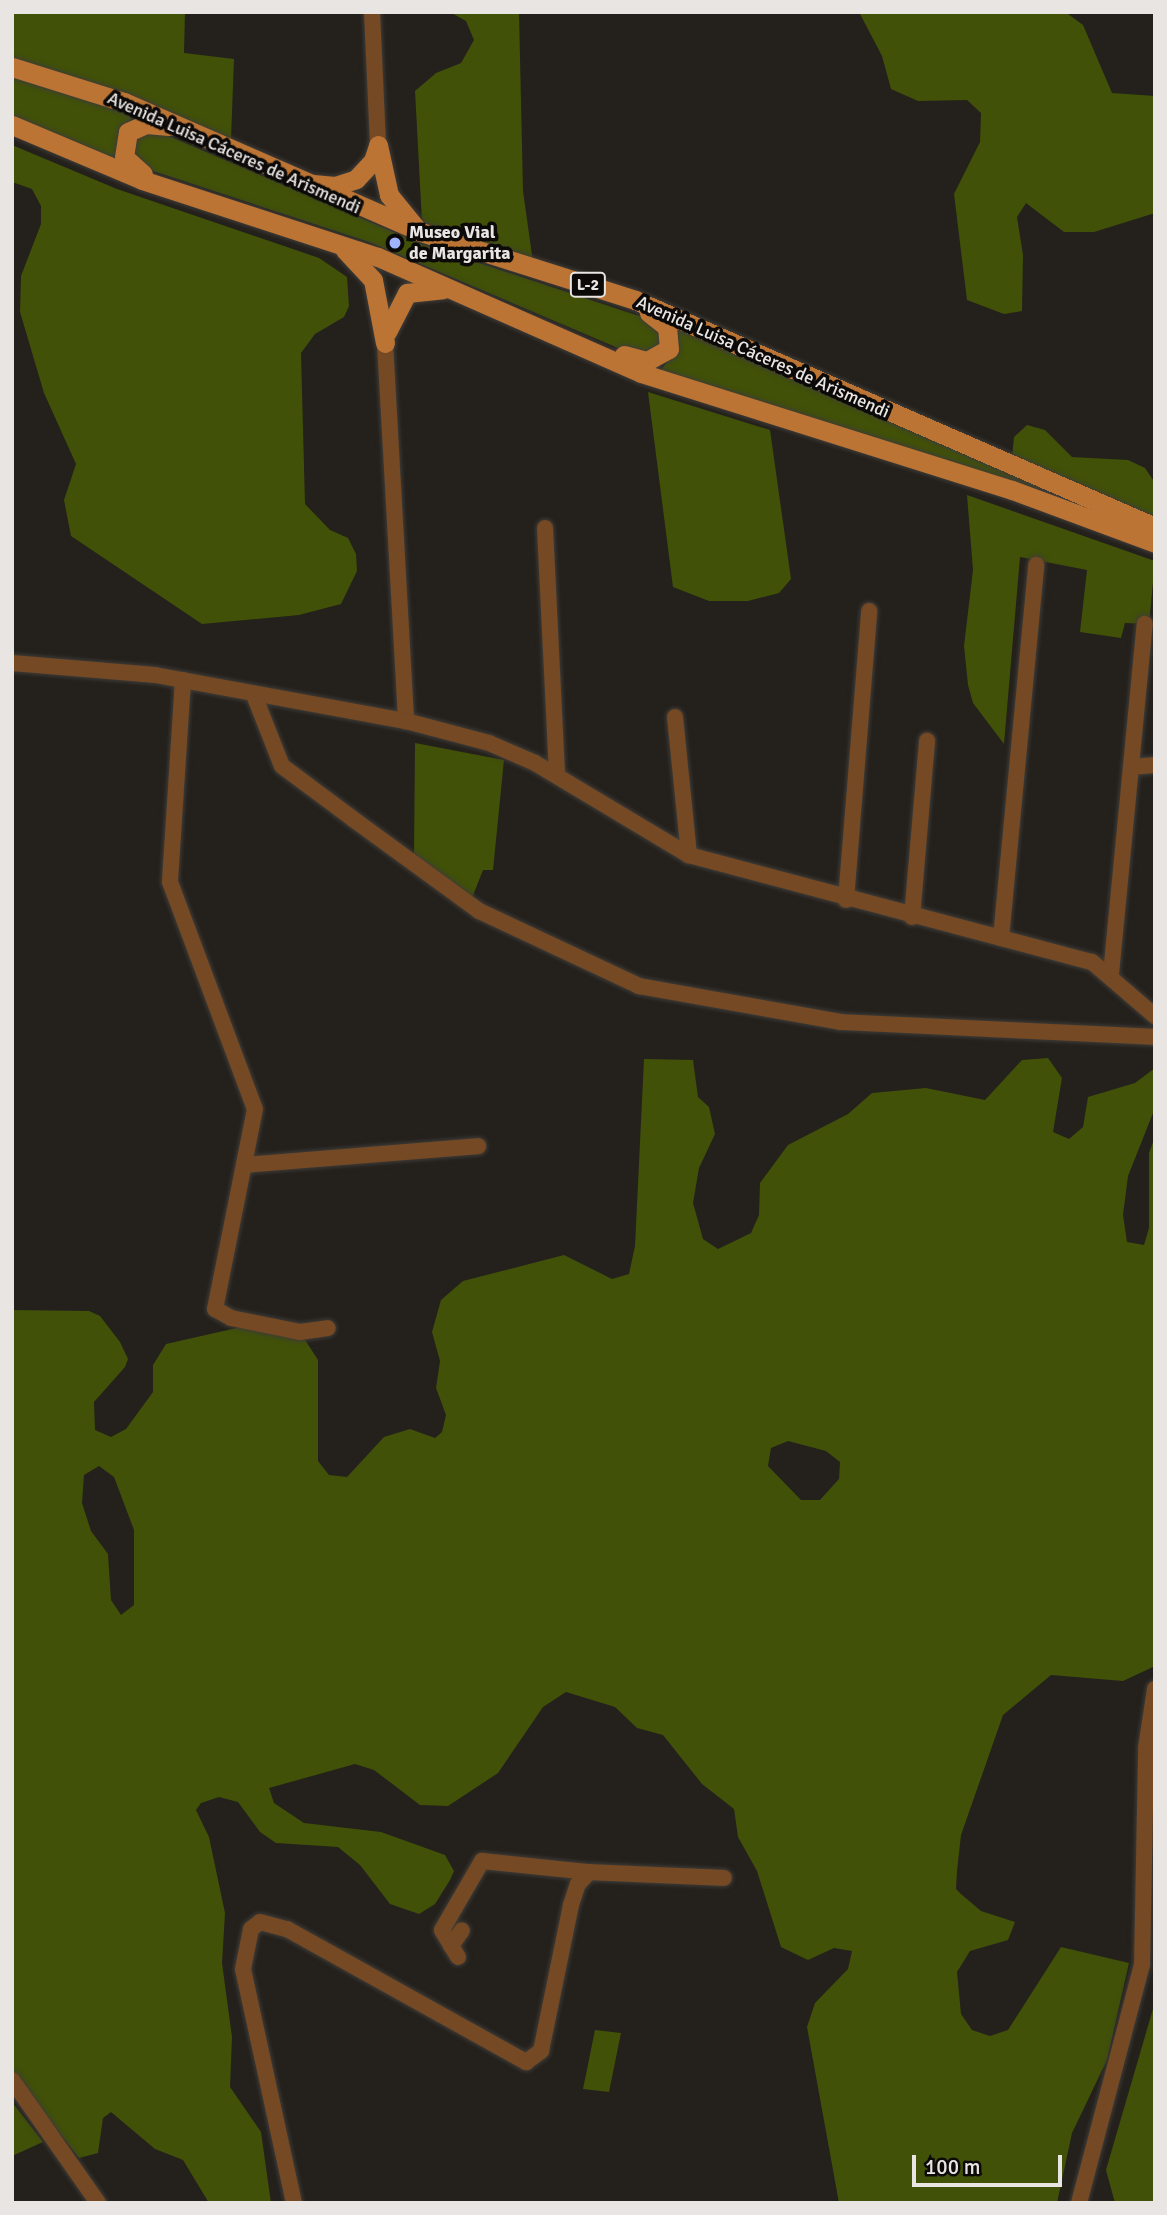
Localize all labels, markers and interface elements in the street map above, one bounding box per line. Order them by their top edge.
street label: Avenida Luisa Cáceres de Arismendi [104,87,364,219]
place label: Museo Vial de Margarita [409,222,510,264]
marker: Museo Vial de Margarita [387,235,403,251]
road number: L-2 [569,272,607,298]
street label: Avenida Luisa Cáceres de Arismendi [633,291,893,423]
scale bar [915,2142,1066,2186]
text: 100 m [925,2154,980,2180]

